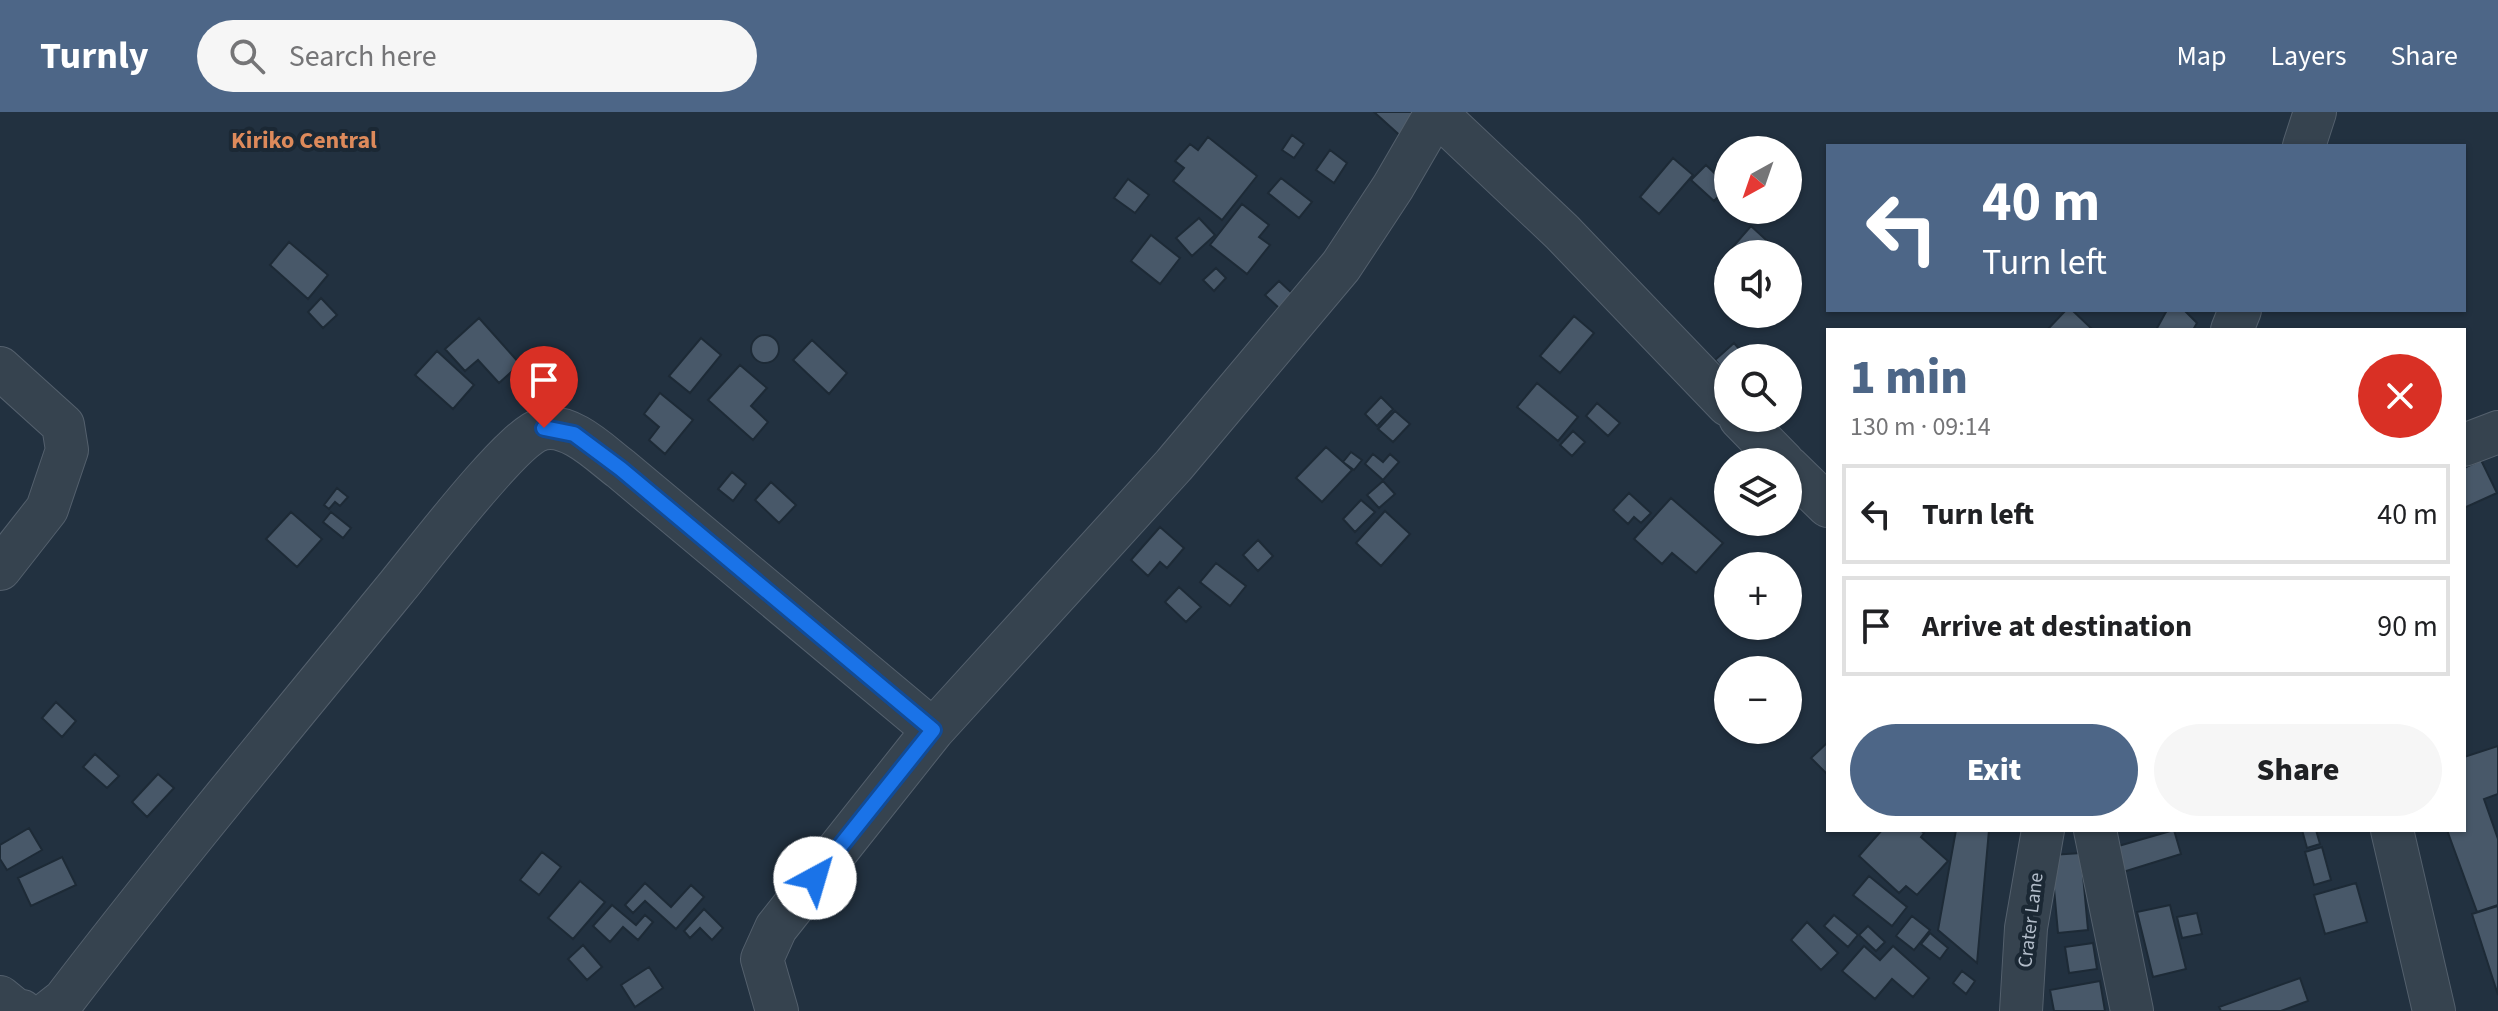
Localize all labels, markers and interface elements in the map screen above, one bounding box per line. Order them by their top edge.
search box [197,20,757,92]
text: Turnly [40,29,149,83]
icon: search [225,34,269,78]
text: Search here [289,35,437,78]
text: Map [2176,36,2226,76]
text: Layers [2270,36,2346,76]
text: Share [2390,36,2458,76]
district label: Kiriko Central [231,123,377,158]
north arrow [1714,136,1802,224]
map controls [1714,136,1802,744]
text: 40 m [1982,163,2100,242]
icon: left [1850,176,1954,280]
text: Turn left [1982,237,2107,288]
button: sound [1714,240,1802,328]
button: search [1714,344,1802,432]
text: 1 min [1850,344,1968,412]
pin [510,346,578,428]
button: close [2358,354,2442,438]
icon: arrive [522,358,566,402]
text: 130 m · 09:14 [1850,408,1991,445]
button: layers [1714,448,1802,536]
icon: left [1854,492,1898,536]
text: Turn left [1922,493,2034,536]
text: 40 m [2377,493,2438,536]
button: + [1714,552,1802,640]
icon: arrive [1854,604,1898,648]
text: Arrive at destination [1922,605,2192,648]
text: 90 m [2377,605,2438,648]
button: − [1714,656,1802,744]
button: Exit [1850,724,2138,816]
button: Share [2154,724,2442,816]
position arrow [773,836,857,920]
street label: Crater Lane [2011,871,2051,969]

